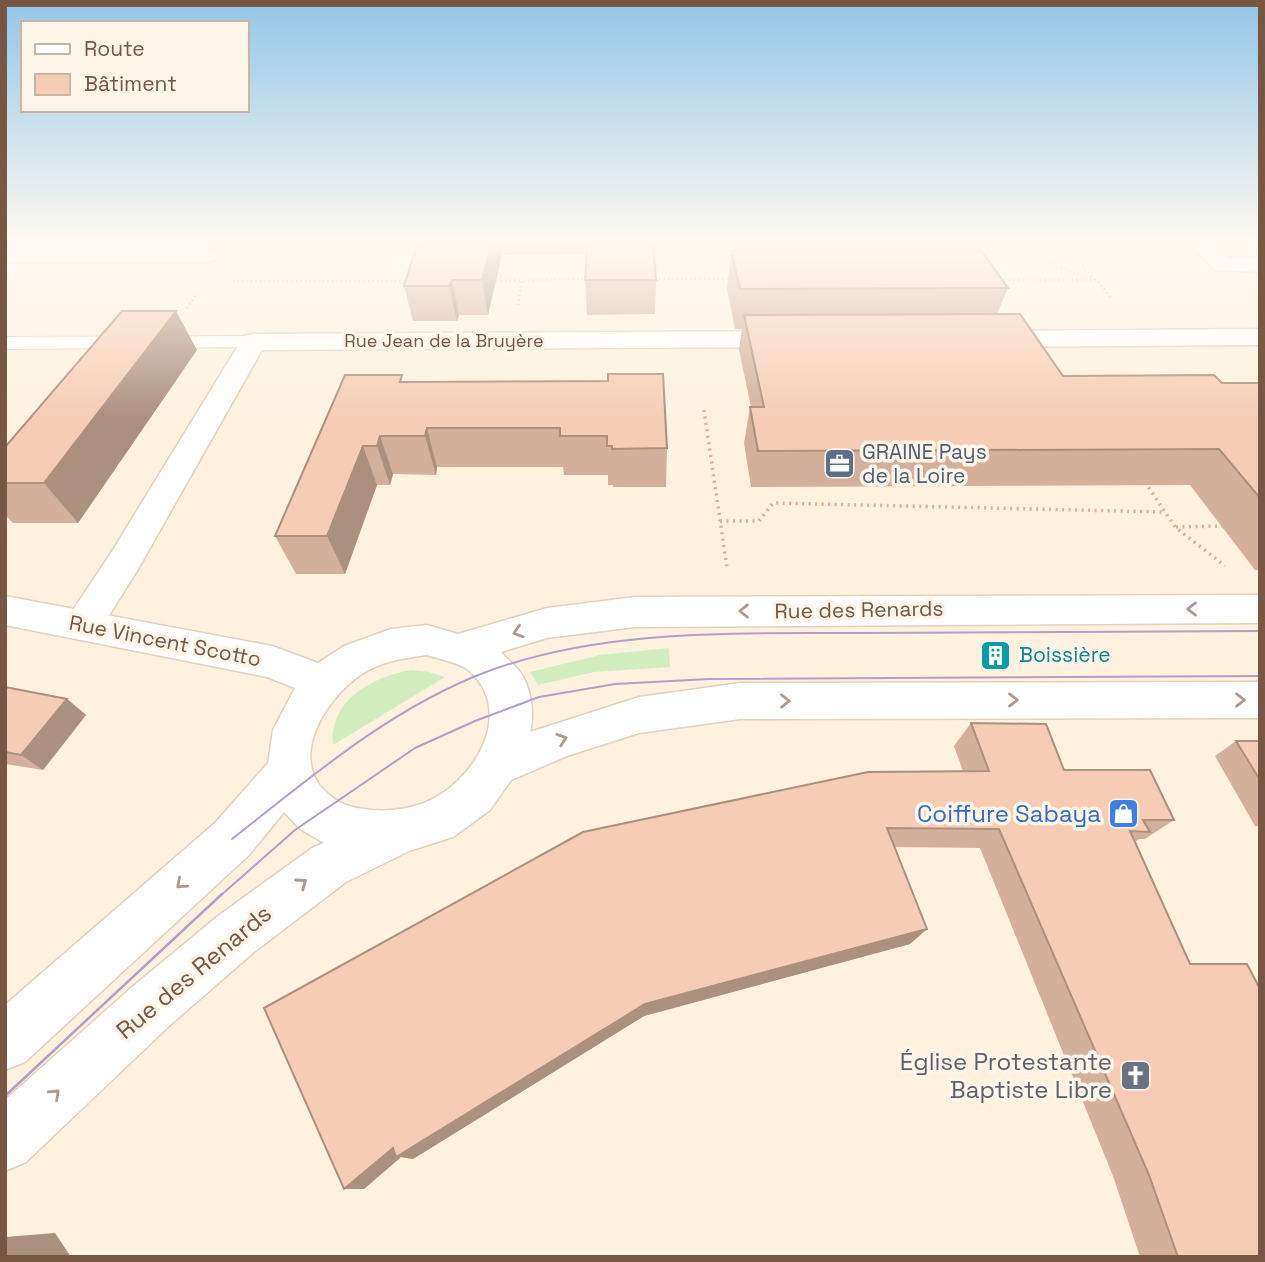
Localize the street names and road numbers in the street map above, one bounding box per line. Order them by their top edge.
street label: Rue Jean de la Bruyère [344,329,544,352]
street label: Rue des Renards [774,595,944,624]
street label: Rue Vincent Scotto [67,609,263,672]
street label: Rue des Renards [110,898,278,1046]

